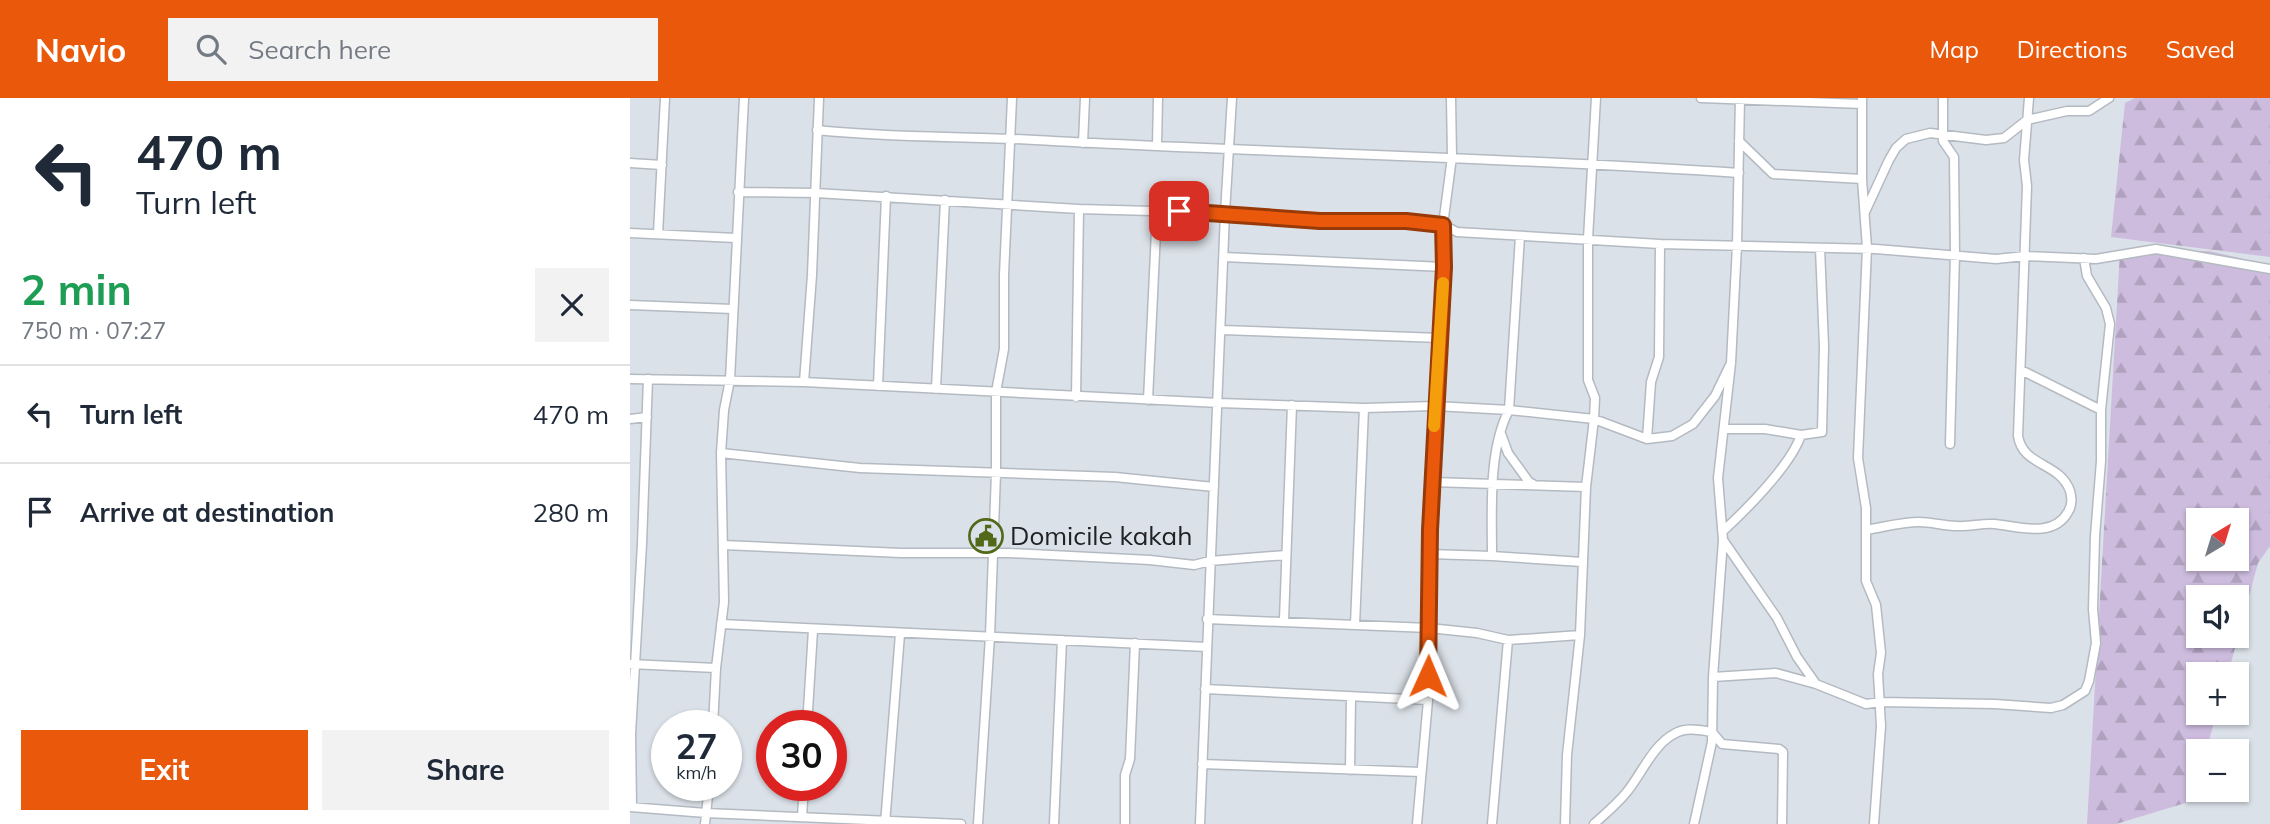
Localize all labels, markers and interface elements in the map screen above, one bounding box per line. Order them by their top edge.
search box [168,18,658,81]
text: Navio [35,29,126,70]
icon: search [192,30,230,68]
text: Search here [248,33,391,66]
text: Map [1929,34,1979,64]
text: Directions [2017,34,2128,64]
text: Saved [2166,34,2235,64]
text: 470 m [136,121,282,182]
icon: left [21,126,112,217]
pin [1149,181,1209,241]
text: Turn left [136,182,256,222]
icon: arrive [1160,192,1198,230]
text: 2 min [21,263,132,316]
button: close [535,268,609,342]
text: 750 m · 07:27 [21,316,166,345]
icon: left [21,395,59,433]
text: Turn left [80,398,182,431]
text: 470 m [533,398,609,431]
icon: arrive [21,493,59,531]
text: Arrive at destination [80,496,335,529]
text: 280 m [533,496,609,529]
north arrow [2186,508,2249,570]
map controls [2186,508,2249,802]
public building icon: Domicile kakah [967,517,1005,555]
place label: Domicile kakah [1010,519,1192,552]
button: sound [2186,585,2249,648]
position arrow [1391,639,1465,713]
button: + [2186,662,2249,725]
speed limit sign: 30 [756,710,847,801]
text: 27 [675,724,718,768]
button: Exit [21,730,308,810]
button: Share [322,730,609,810]
button: − [2186,739,2249,802]
text: km/h [676,761,717,784]

